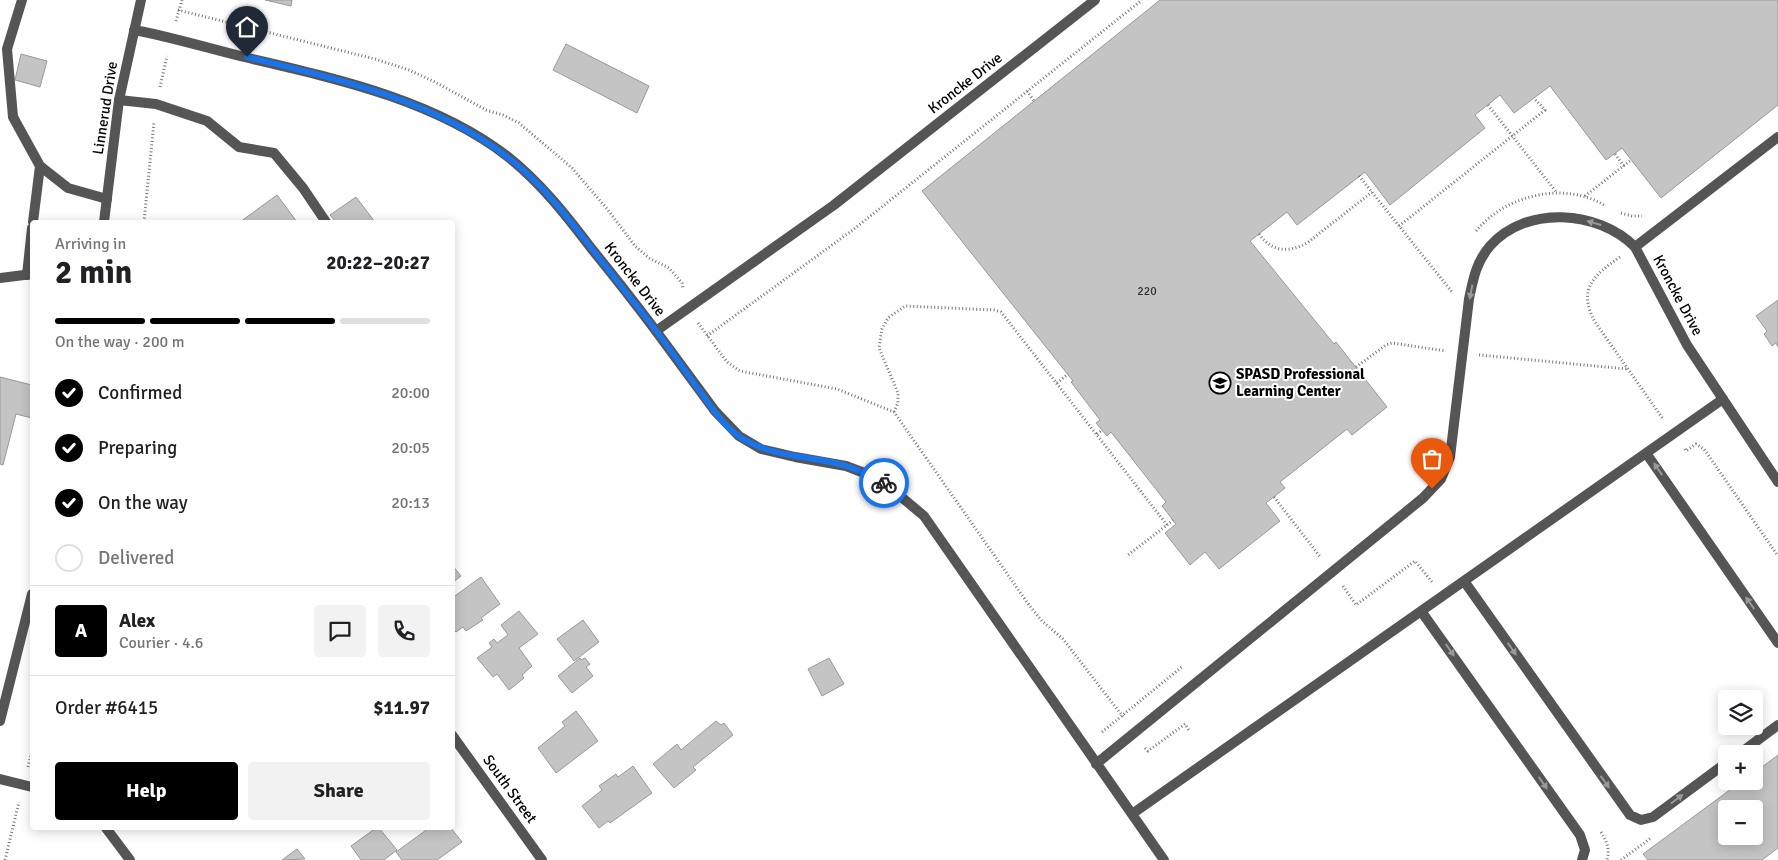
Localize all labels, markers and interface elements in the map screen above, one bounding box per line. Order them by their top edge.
pin [226,6,268,57]
icon: home [233,13,261,41]
street label: Kroncke Drive [924,49,1006,117]
street label: Linnerud Drive [89,60,121,156]
one-way arrow [1586,218,1601,226]
text: Arriving in [55,234,126,254]
street label: Kroncke Drive [601,238,669,320]
text: 20:22–20:27 [326,251,430,275]
street label: Kroncke Drive [1649,252,1707,338]
text: 2 min [55,253,132,292]
house number: 220 [1137,284,1157,299]
one-way arrow [1466,284,1474,300]
text: On the way · 200 m [55,332,185,352]
place label: SPASD Professional Learning Center [1236,365,1365,400]
school or university icon: SPASD Professional Learning Center [1208,371,1232,395]
icon: check [55,379,83,407]
text: Confirmed [98,381,182,405]
text: 20:00 [391,383,430,403]
icon: check [55,434,83,462]
text: Preparing [98,436,177,460]
text: 20:05 [391,438,430,458]
pin [1411,438,1453,489]
icon: bag [1418,445,1446,473]
courier [859,458,909,508]
one-way arrow [1653,462,1663,476]
icon: bike [870,469,898,497]
icon: check [55,489,83,517]
text: On the way [98,491,188,515]
text: 20:13 [391,493,430,513]
text: Delivered [98,546,174,570]
one-way arrow [1745,596,1755,609]
button: chat [314,605,366,657]
button: phone [378,605,430,657]
text: Alex [119,609,155,633]
text: A [75,619,87,643]
text: Courier · 4.6 [119,633,203,653]
one-way arrow [1507,642,1517,656]
one-way arrow [1444,644,1454,657]
map controls [1718,690,1763,845]
button: layers [1718,690,1763,735]
text: Order #6415 [55,696,158,720]
text: $11.97 [373,696,430,720]
button: + [1718,745,1763,790]
street label: South Street [479,751,541,827]
button: Help [55,762,238,820]
button: Share [248,762,430,820]
one-way arrow [1538,776,1548,790]
one-way arrow [1600,776,1610,789]
one-way arrow [1670,794,1684,804]
button: − [1718,800,1763,845]

